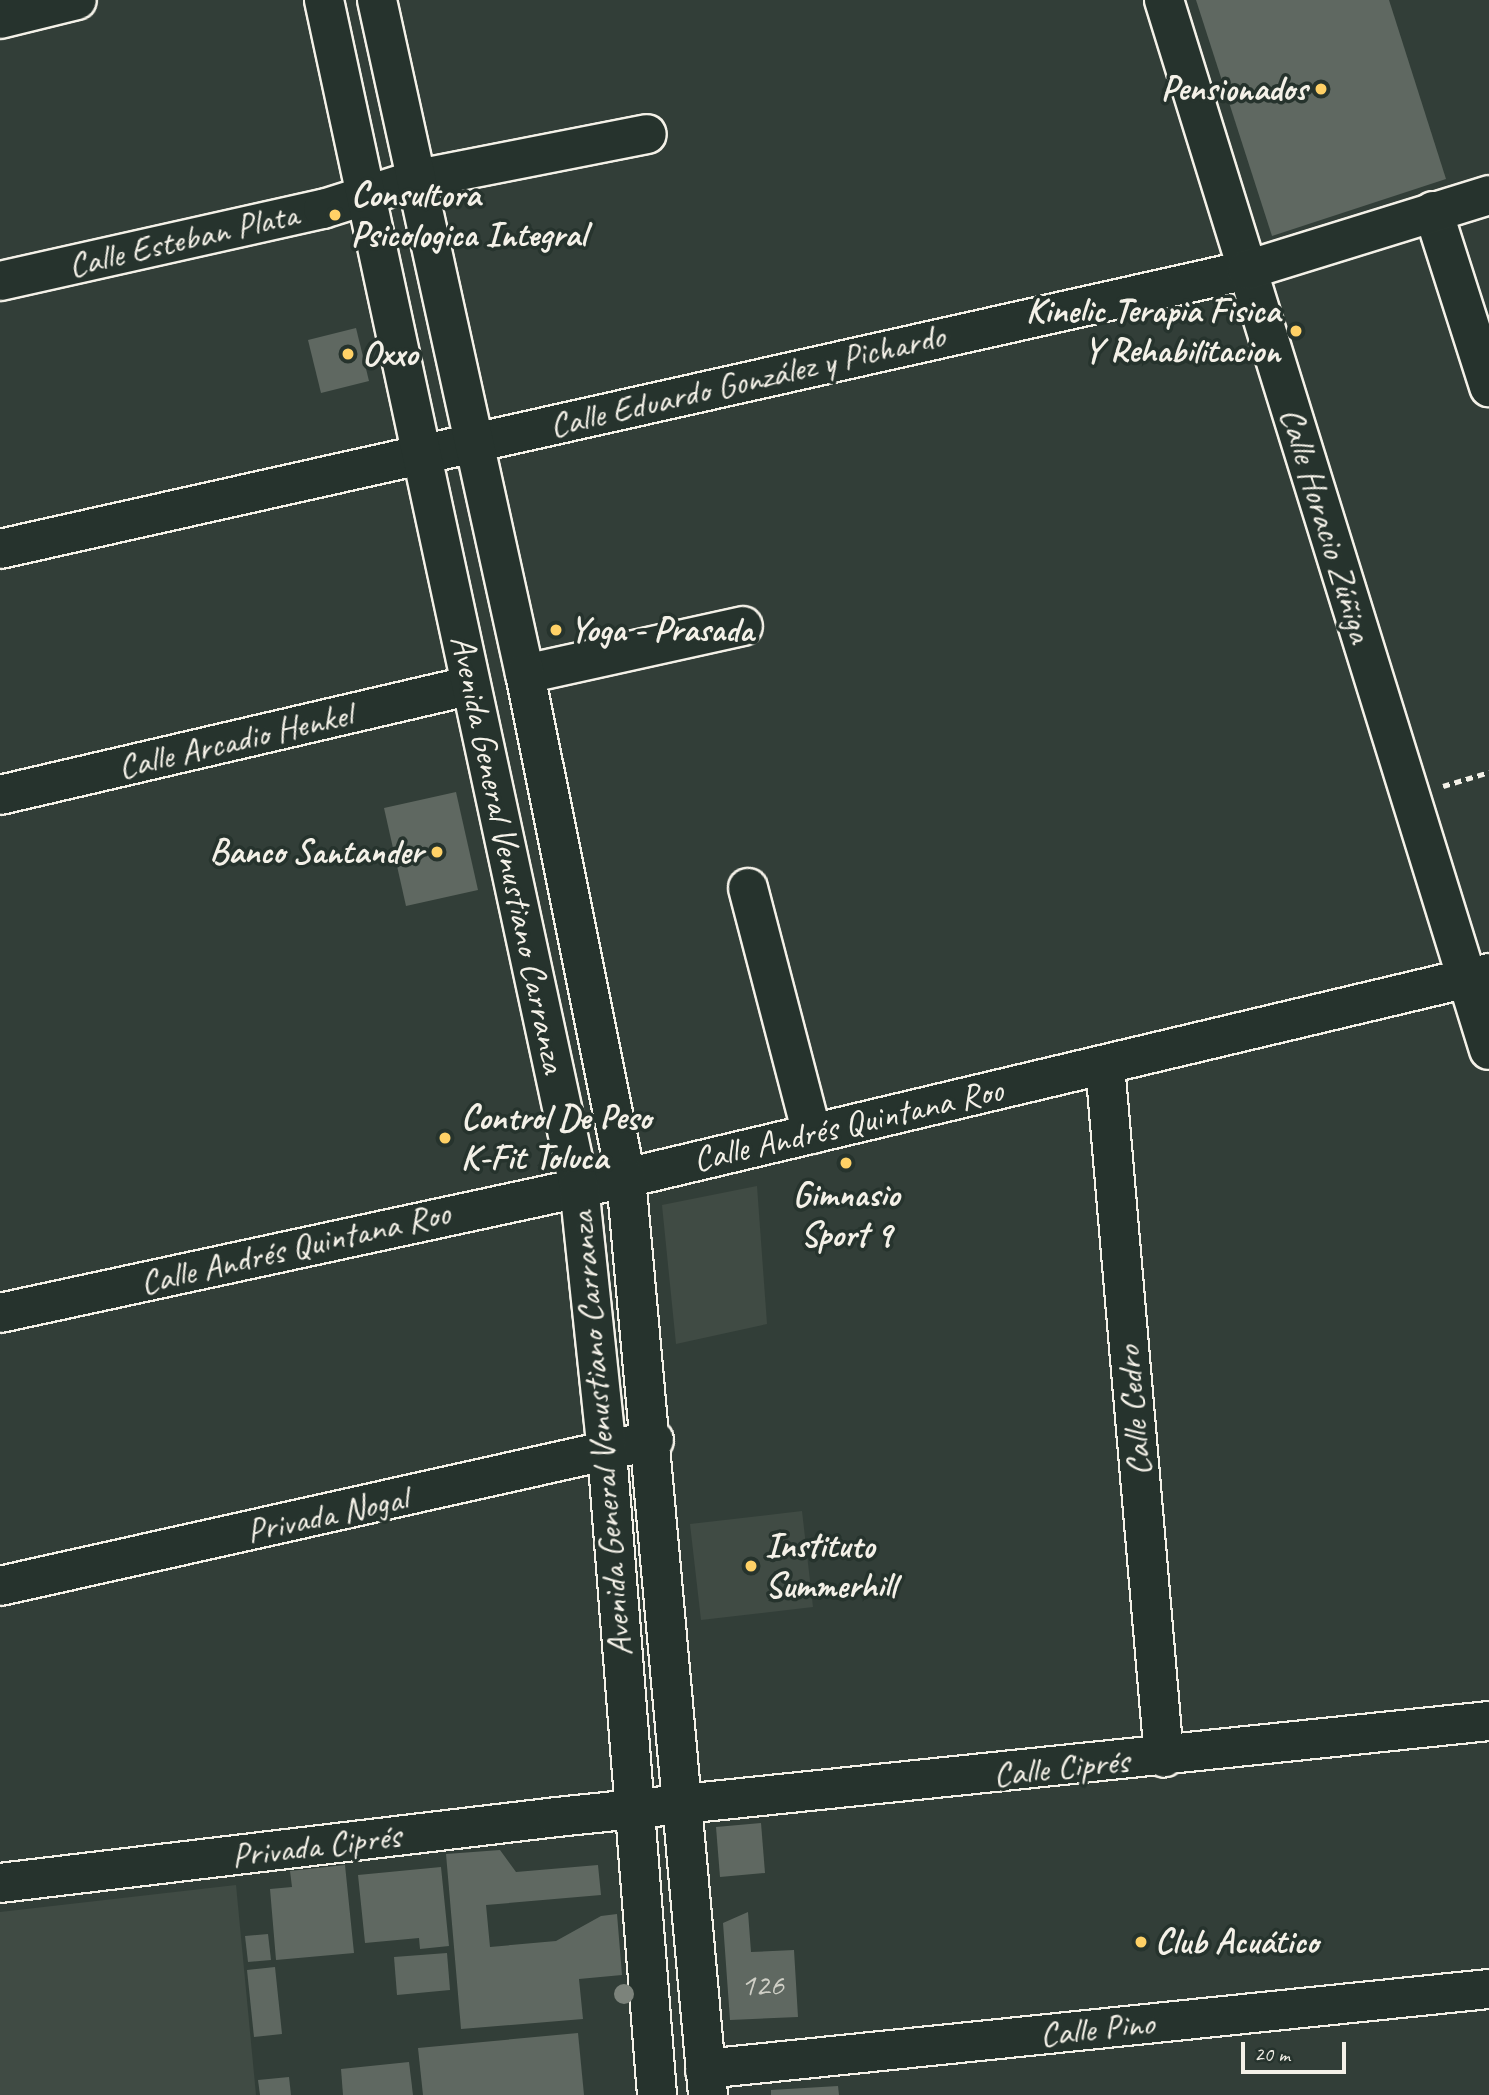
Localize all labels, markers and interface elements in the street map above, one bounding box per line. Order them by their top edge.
place label: Pensionados [1161,68,1307,110]
marker: Pensionados [1313,81,1329,97]
place label: Consultora Psicologica Integral [351,174,585,256]
street label: Calle Esteban Plata [64,193,302,287]
marker: Consultora Psicologica Integral [325,205,345,225]
place label: Kinelic Terapia Fisica Y Rehabilitacion [1027,290,1280,372]
street label: Calle Eduardo González y Pichardo [546,315,948,447]
marker: Kinelic Terapia Fisica Y Rehabilitacion [1286,321,1306,341]
place label: Oxxo [362,333,417,375]
marker: Oxxo [340,346,356,362]
street label: Calle Horacio Zúñiga [1271,403,1381,647]
place label: Yoga - Prasada [570,609,753,651]
marker: Yoga - Prasada [548,622,564,638]
street label: Avenida General Venustiano Carranza [441,631,575,1077]
street label: Calle Arcadio Henkel [114,694,356,788]
place label: Banco Santander [210,831,423,873]
marker: Banco Santander [429,844,445,860]
street label: Calle Andrés Quintana Roo [689,1069,1007,1181]
place label: Control De Peso K-Fit Toluca [461,1097,651,1179]
marker: Control De Peso K-Fit Toluca [435,1128,455,1148]
marker: Gimnasio Sport 9 [838,1155,854,1171]
place label: Gimnasio Sport 9 [793,1174,899,1256]
street label: Calle Andrés Quintana Roo [136,1192,454,1304]
street label: Avenida General Venustiano Carranza [561,1210,641,1658]
street label: Calle Cedro [1107,1344,1161,1478]
street label: Privada Nogal [243,1477,411,1553]
place label: Instituto Summerhill [765,1525,896,1607]
marker: Instituto Summerhill [743,1558,759,1574]
street label: Calle Ciprés [991,1740,1131,1796]
street label: Privada Ciprés [229,1815,403,1877]
place label: Club Acuático [1155,1921,1318,1963]
marker: Club Acuático [1133,1934,1149,1950]
house number: 126 [740,1966,784,2004]
street label: Calle Pino [1038,2002,1156,2056]
scale bar [1244,2028,1349,2072]
text: 20 m [1254,2041,1290,2067]

